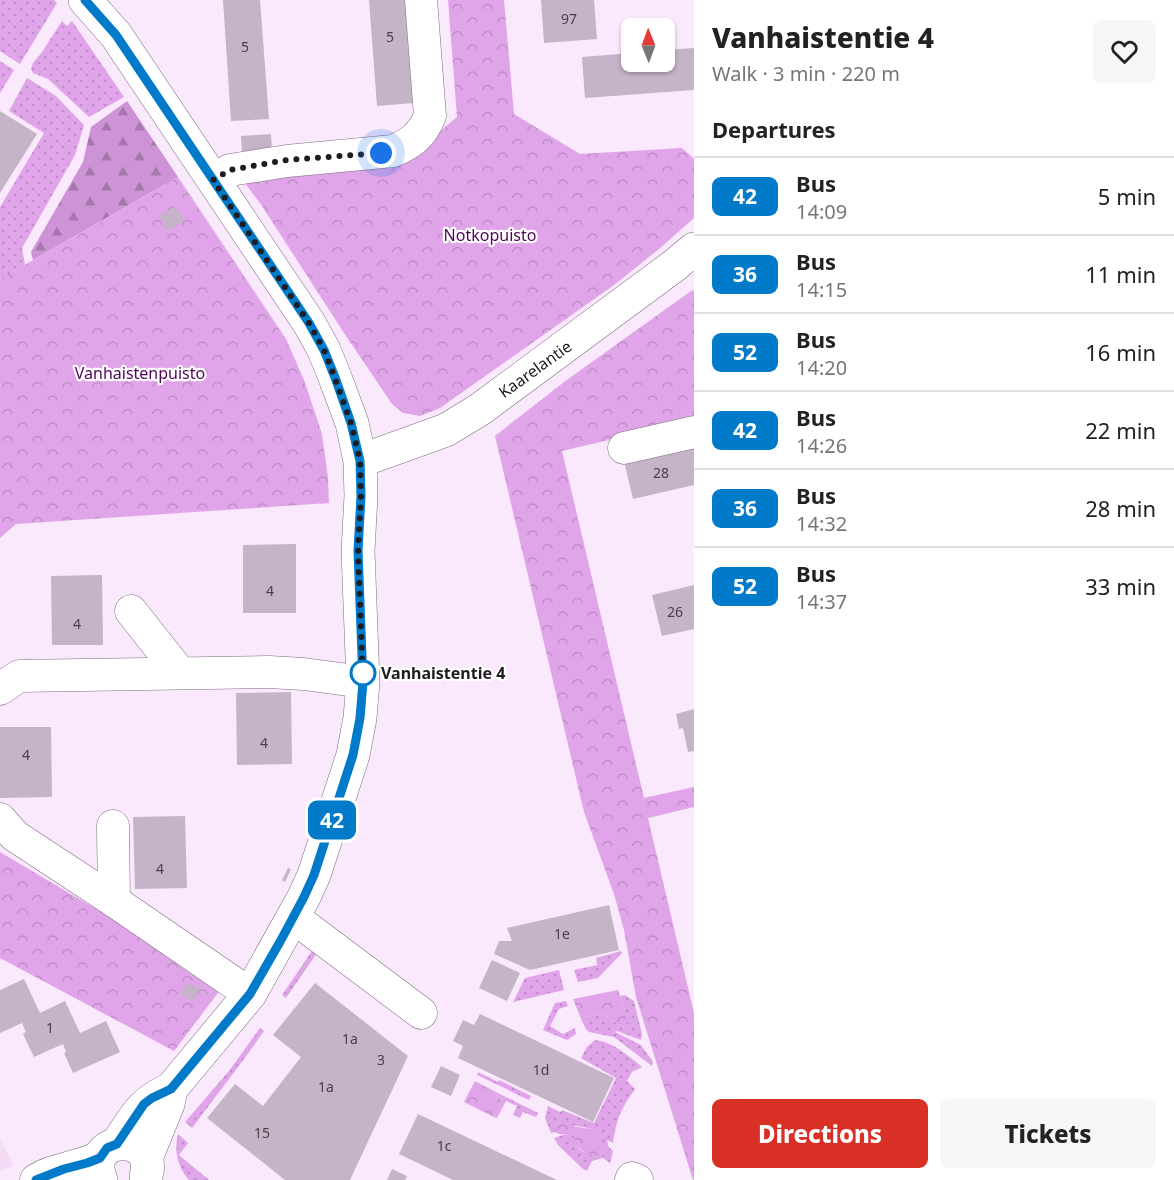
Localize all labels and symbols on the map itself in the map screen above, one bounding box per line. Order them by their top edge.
house number: 97 [561,9,577,28]
north arrow [621,18,675,72]
house number: 5 [386,27,394,46]
house number: 5 [241,37,249,56]
your location [366,138,396,168]
park label: Notkopuisto [444,224,536,246]
street label: Kaarelantie [494,335,576,403]
park label: Vanhaistenpuisto [75,362,205,384]
house number: 28 [653,463,669,482]
house number: 4 [266,581,274,600]
house number: 26 [667,602,683,621]
house number: 4 [73,614,81,633]
marker: Vanhaistentie 4 [350,660,376,686]
place label: Vanhaistentie 4 [381,662,505,684]
house number: 4 [260,733,268,752]
house number: 4 [22,745,30,764]
line badge: 42 [305,800,359,840]
house number: 4 [156,859,164,878]
house number: 1e [554,924,570,943]
house number: 1 [46,1018,54,1037]
house number: 1a [342,1029,358,1048]
house number: 3 [377,1050,385,1069]
house number: 1d [533,1060,549,1079]
house number: 1a [318,1077,334,1096]
house number: 15 [254,1123,270,1142]
house number: 1c [437,1136,452,1155]

